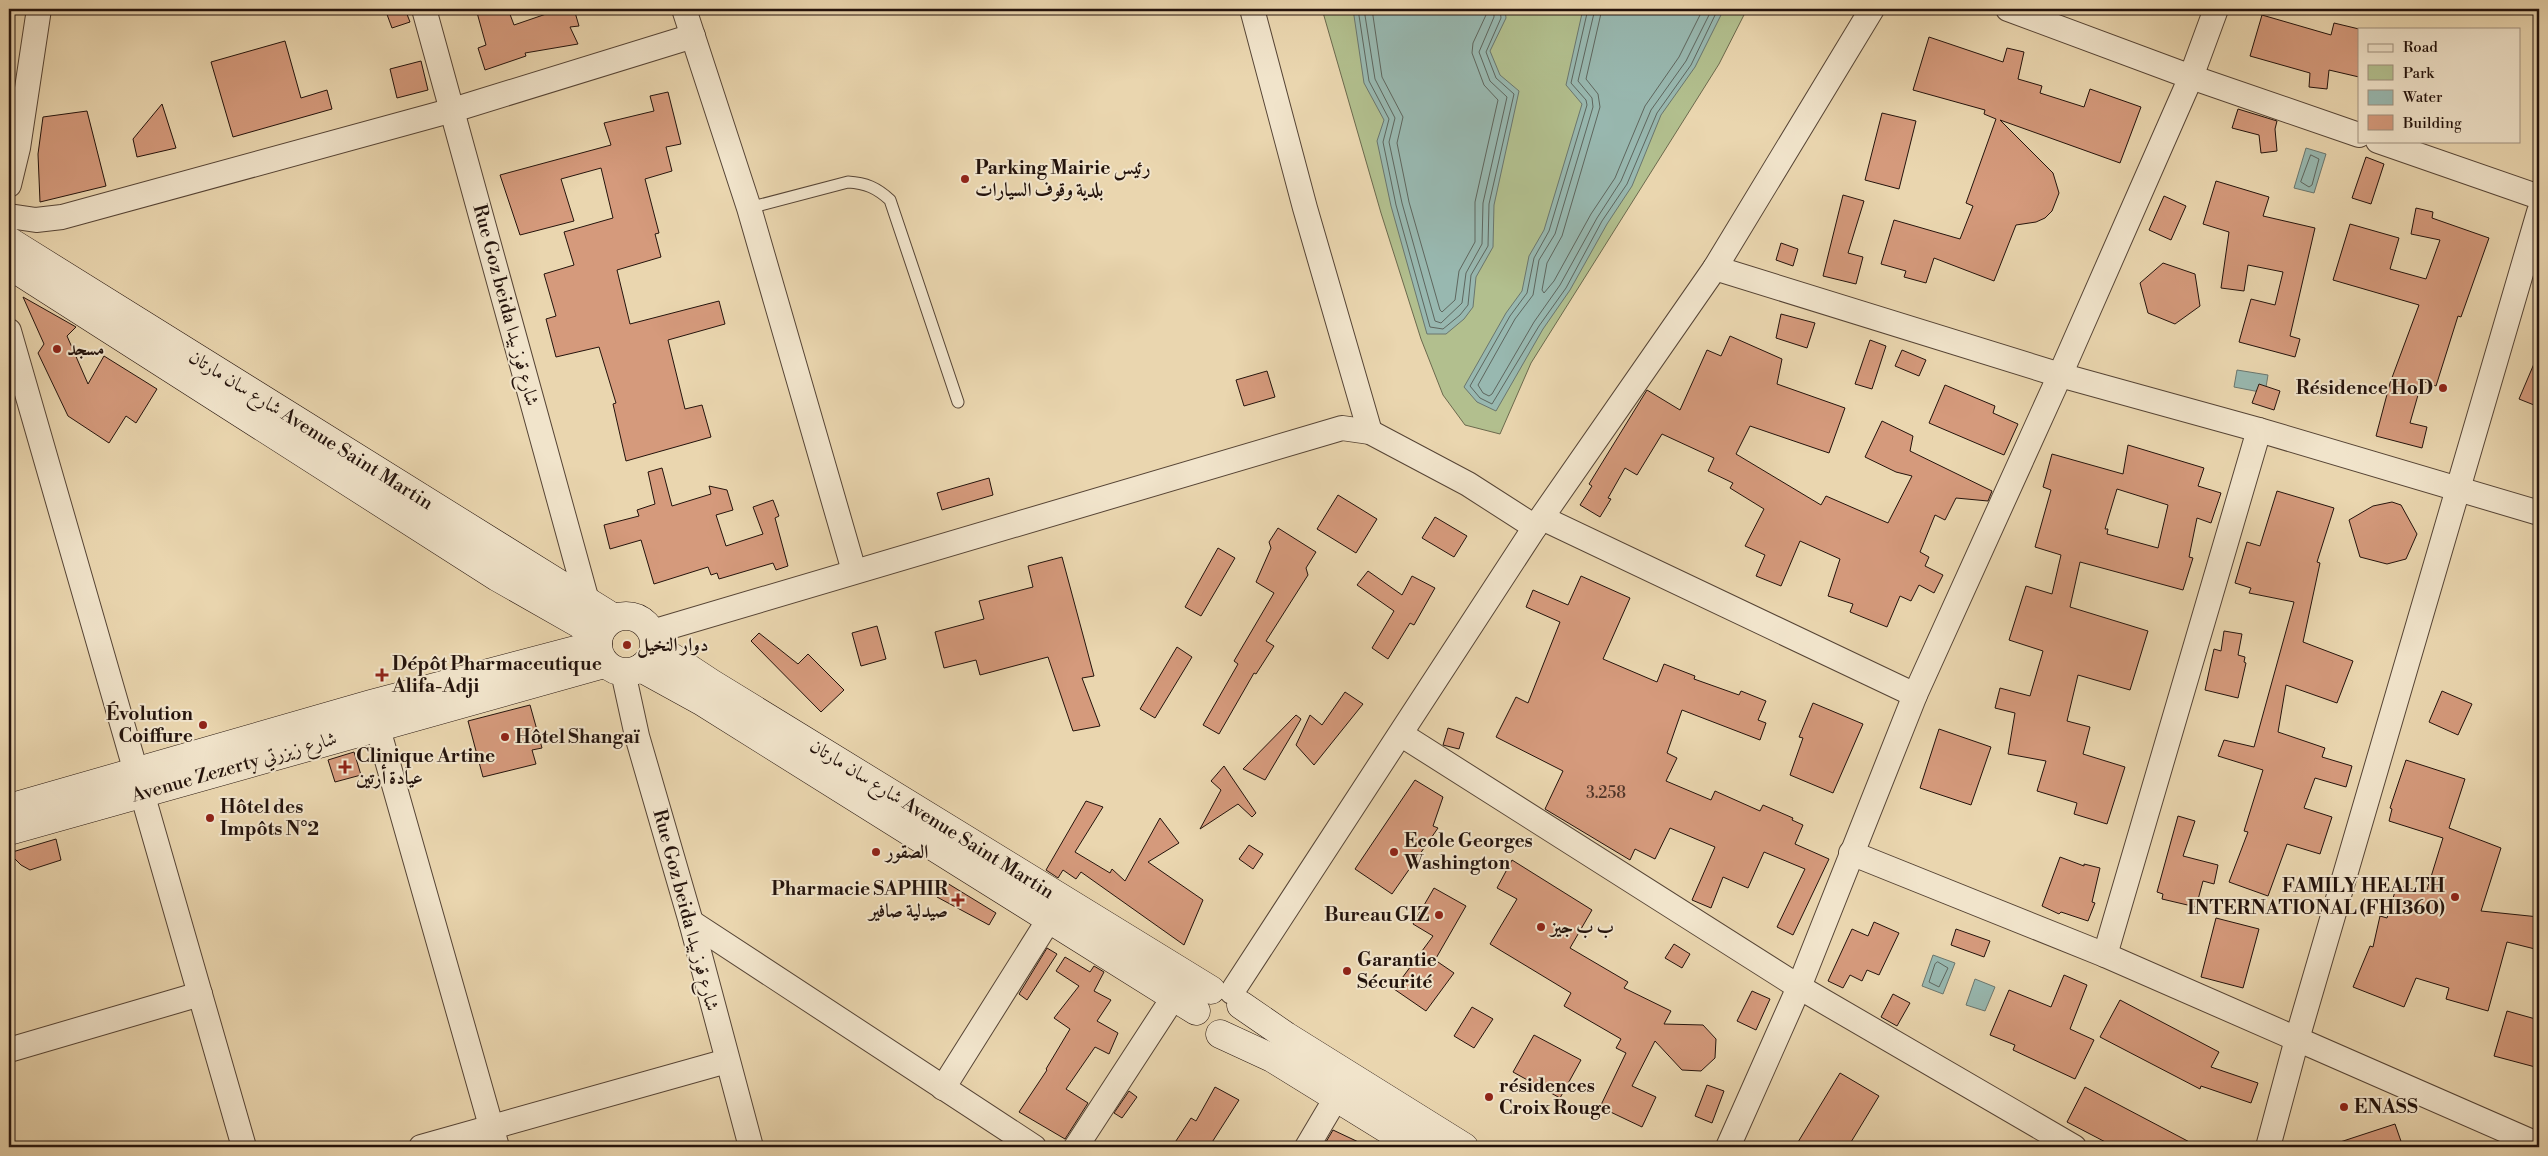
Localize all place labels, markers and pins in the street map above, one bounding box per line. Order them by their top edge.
place label: Parking Mairie رئيس بلدية وقوف السيارات [975,156,1151,202]
marker: Parking Mairie رئيس بلدية وقوف السيارات [959,173,971,185]
place label: مسجد [67,337,104,361]
marker: مسجد [51,343,63,355]
place label: Résidence HoD [2296,376,2433,400]
marker: Résidence HoD [2437,382,2449,394]
place label: دوار النخيل [637,633,708,658]
marker: دوار النخيل [621,639,633,651]
place label: Dépôt Pharmaceutique Alifa-Adji [391,652,602,698]
marker: Dépôt Pharmaceutique Alifa-Adji [376,669,388,681]
place label: Évolution Coiffure [106,701,193,748]
marker: Évolution Coiffure [197,719,209,731]
place label: Hôtel Shangaï [515,725,641,749]
marker: Hôtel Shangaï [499,731,511,743]
place label: Clinique Artine عيادة أرتين [356,744,495,790]
marker: Clinique Artine عيادة أرتين [338,760,352,774]
place label: Hôtel des Impôts N°2 [220,795,319,841]
marker: Hôtel des Impôts N°2 [204,812,216,824]
place label: Ecole Georges Washington [1403,829,1533,875]
place label: الصقور [884,840,928,864]
marker: الصقور [870,846,882,858]
marker: Ecole Georges Washington [1388,846,1400,858]
place label: FAMILY HEALTH INTERNATIONAL (FHI360) [2187,874,2445,920]
place label: Pharmacie SAPHIR صيدلية صافير [771,877,949,923]
marker: FAMILY HEALTH INTERNATIONAL (FHI360) [2449,891,2461,903]
marker: Pharmacie SAPHIR صيدلية صافير [952,894,964,906]
place label: Bureau GIZ [1324,903,1429,927]
marker: Bureau GIZ [1433,909,1445,921]
place label: ب ب جيز [1549,915,1614,939]
marker: ب ب جيز [1535,921,1547,933]
place label: Garantie Sécurité [1357,948,1437,994]
marker: Garantie Sécurité [1341,965,1353,977]
place label: résidences Croix Rouge [1499,1074,1611,1120]
marker: résidences Croix Rouge [1483,1091,1495,1103]
place label: ENASS [2354,1095,2418,1119]
marker: ENASS [2338,1101,2350,1113]

